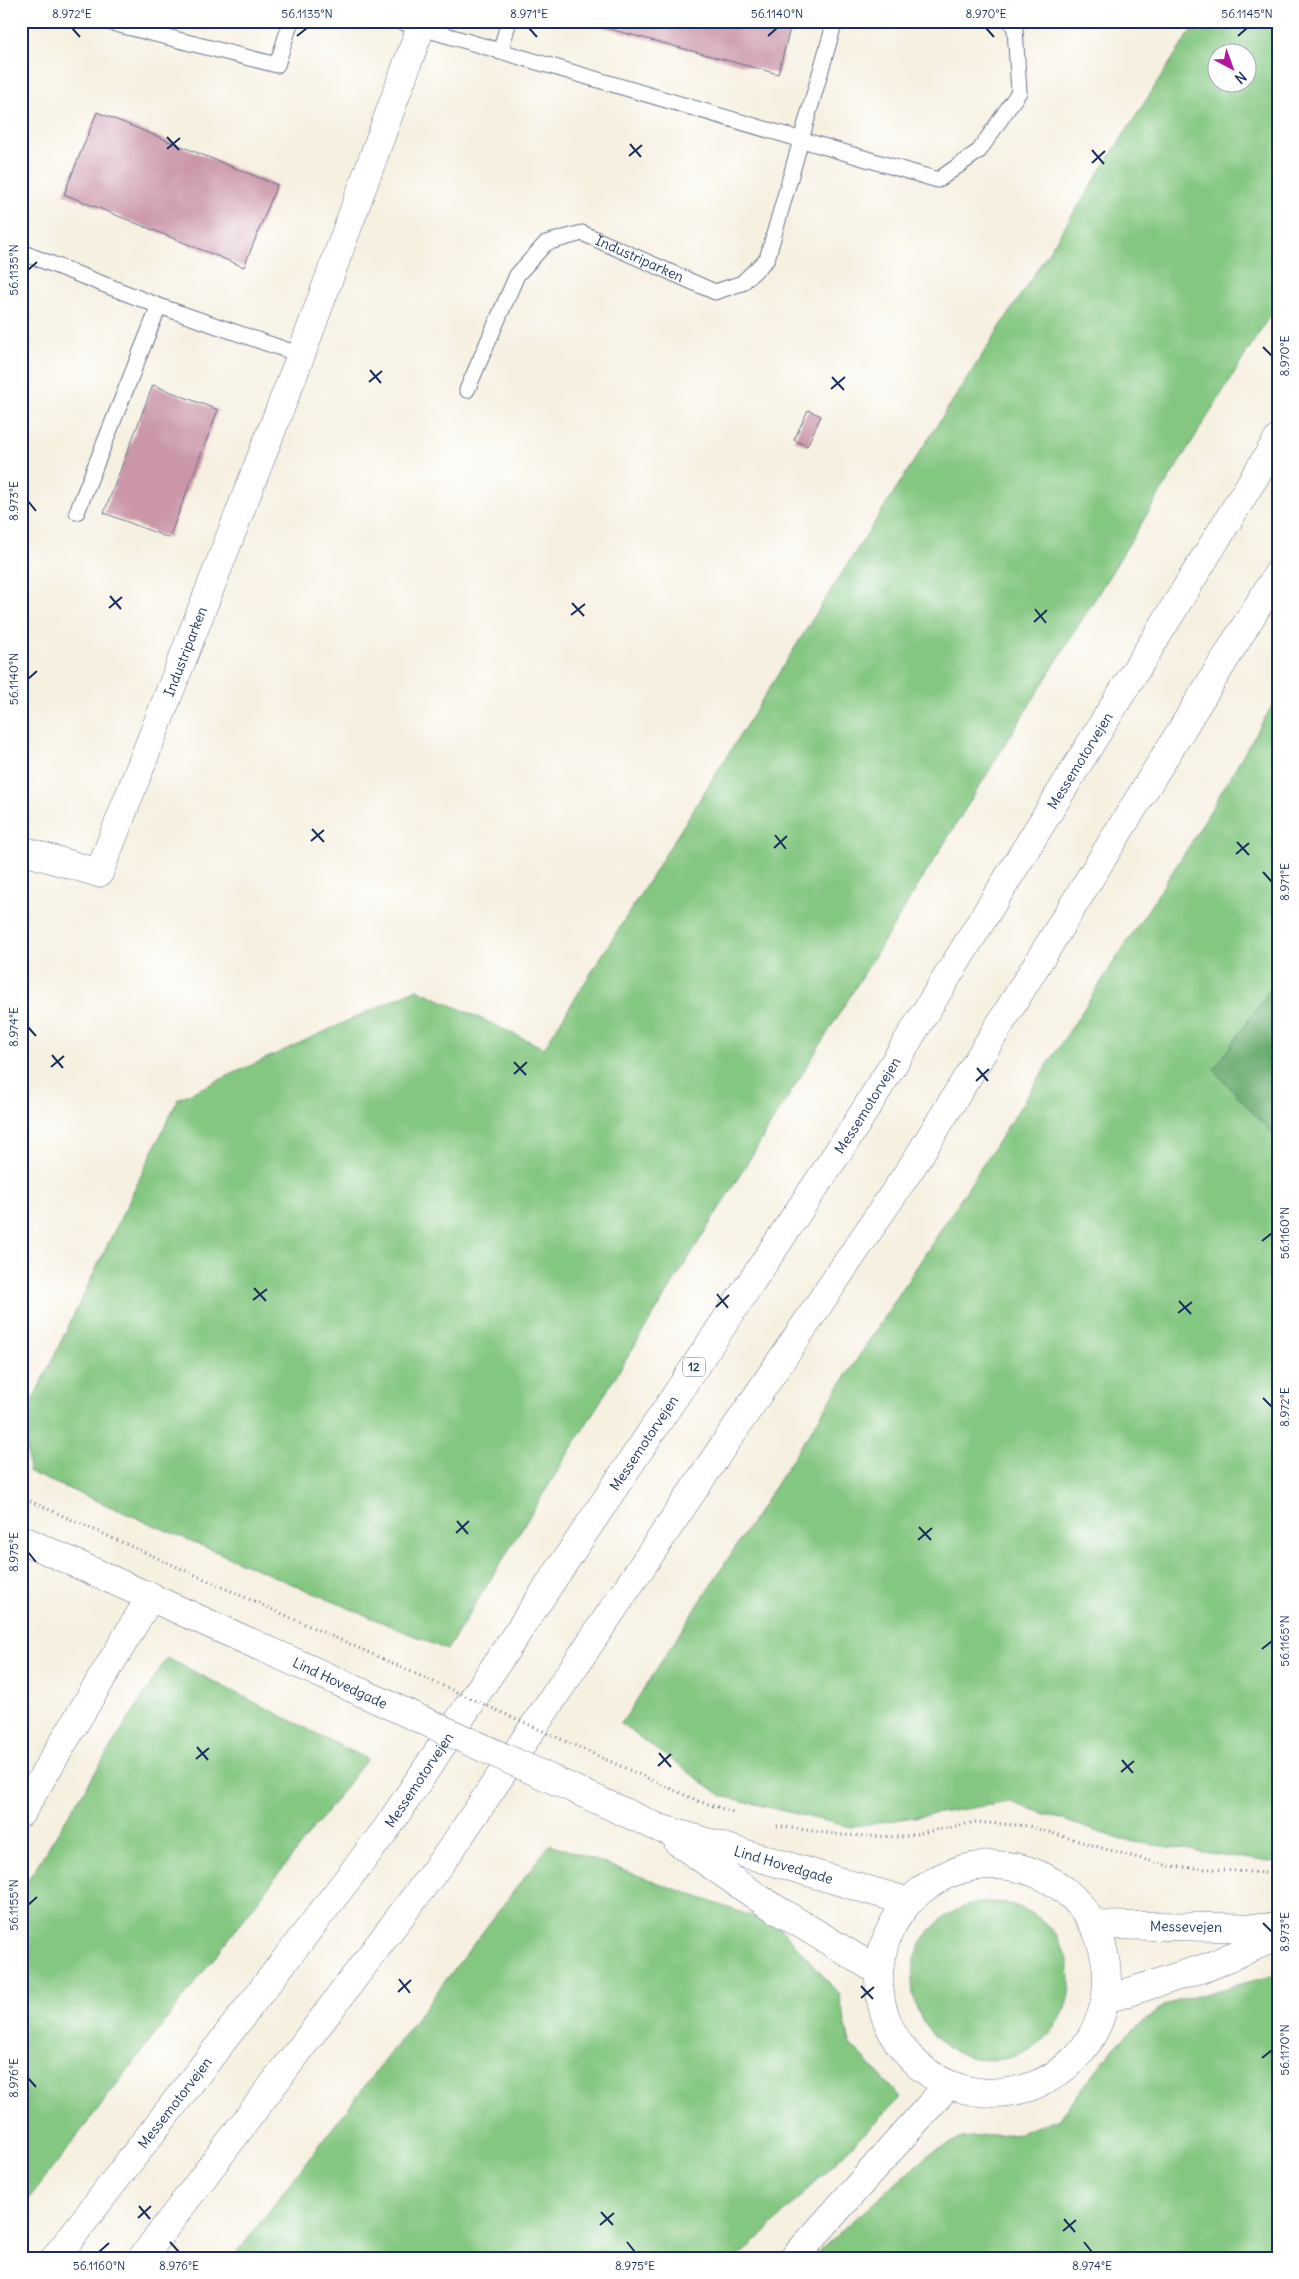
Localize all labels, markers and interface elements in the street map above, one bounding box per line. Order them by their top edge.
text: 8.972°E [52,6,92,21]
text: 56.1135°N [281,6,333,21]
text: 8.971°E [510,6,548,21]
text: 56.1140°N [751,6,803,21]
text: 8.970°E [965,6,1007,21]
text: 56.1145°N [1221,6,1273,21]
north arrow [1206,42,1256,92]
text: N [1231,68,1250,88]
street label: Industriparken [593,231,687,286]
text: 56.1135°N [6,244,21,296]
text: 8.970°E [1277,335,1292,377]
text: 8.973°E [6,481,21,521]
street label: Industriparken [160,604,211,699]
text: 56.1140°N [6,653,21,705]
street label: Messemotorvejen [1043,709,1117,813]
text: 8.971°E [1277,863,1292,901]
text: 8.974°E [6,1007,21,1047]
street label: Messemotorvejen [830,1054,904,1157]
text: 56.1160°N [1277,1207,1292,1259]
road number: 12 [683,1358,705,1376]
text: 8.972°E [1277,1387,1292,1427]
street label: Messemotorvejen [606,1392,682,1494]
text: 8.975°E [6,1532,21,1572]
text: 56.1165°N [1277,1615,1292,1667]
street label: Lind Hovedgade [290,1653,390,1713]
street label: Messemotorvejen [381,1729,457,1831]
street label: Lind Hovedgade [732,1842,835,1888]
text: 56.1155°N [6,1879,21,1931]
text: 8.973°E [1277,1912,1292,1952]
street label: Messevejen [1150,1917,1222,1936]
text: 56.1170°N [1277,2024,1292,2076]
street label: Messemotorvejen [134,2054,216,2152]
text: 8.976°E [6,2058,21,2098]
text: 56.1160°N [73,2258,125,2273]
text: 8.976°E [159,2258,199,2273]
text: 8.975°E [615,2258,655,2273]
text: 8.974°E [1072,2258,1112,2273]

